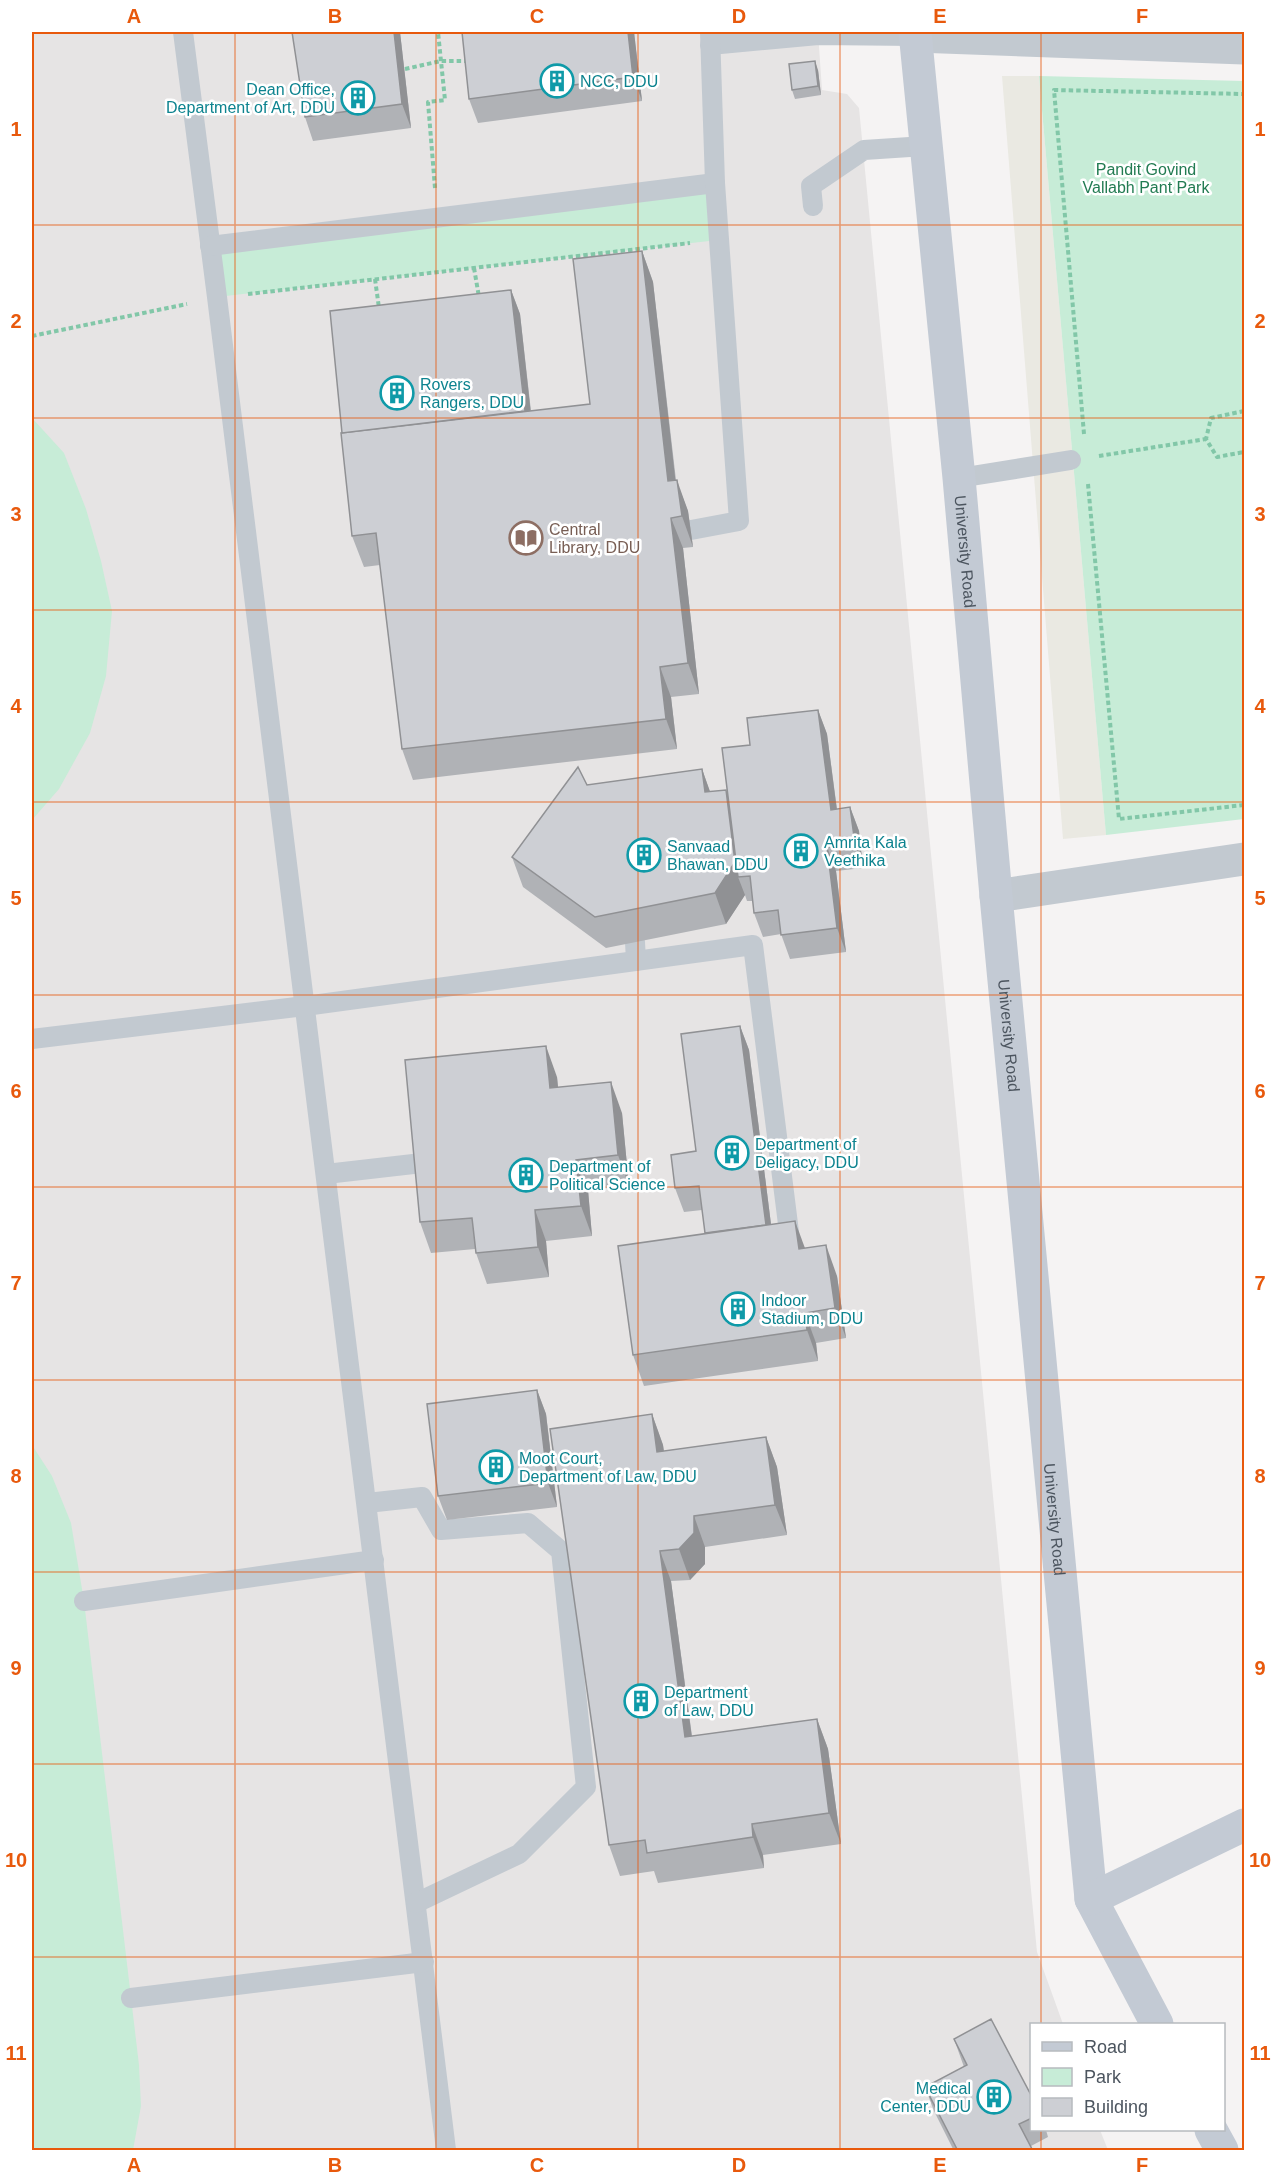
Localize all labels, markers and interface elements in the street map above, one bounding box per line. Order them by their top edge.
text: A [127,5,141,27]
text: B [328,5,342,27]
text: C [530,5,544,27]
text: D [732,5,746,27]
text: E [933,5,947,27]
text: F [1136,5,1148,27]
building icon: NCC, DDU [539,63,575,99]
place label: NCC, DDU [580,73,658,90]
building icon: Dean Office, Department of Art, DDU [340,80,376,116]
place label: Dean Office, Department of Art, DDU [166,81,335,116]
text: 1 [10,118,22,140]
text: 1 [1254,118,1266,140]
park label: Pandit Govind Vallabh Pant Park [1083,161,1210,196]
text: 2 [10,310,22,332]
text: 2 [1254,310,1266,332]
building icon: Rovers Rangers, DDU [379,375,415,411]
place label: Rovers Rangers, DDU [420,376,524,411]
street label: University Road [952,495,979,609]
text: 3 [10,503,22,525]
text: 3 [1254,503,1266,525]
library icon: Central Library, DDU [508,520,544,556]
place label: Central Library, DDU [549,521,640,556]
text: 4 [10,695,22,717]
text: 4 [1254,695,1266,717]
building icon: Amrita Kala Veethika [783,833,819,869]
place label: Amrita Kala Veethika [824,834,907,869]
building icon: Sanvaad Bhawan, DDU [626,837,662,873]
place label: Sanvaad Bhawan, DDU [667,838,768,873]
text: 5 [10,887,22,909]
text: 5 [1254,887,1266,909]
street label: University Road [995,979,1023,1093]
text: 6 [10,1080,22,1102]
text: 6 [1254,1080,1266,1102]
building icon: Department of Deligacy, DDU [714,1135,750,1171]
place label: Department of Deligacy, DDU [755,1136,859,1171]
building icon: Department of Political Science [508,1157,544,1193]
place label: Department of Political Science [549,1158,666,1193]
text: 7 [10,1272,22,1294]
text: 7 [1254,1272,1266,1294]
building icon: Indoor Stadium, DDU [720,1291,756,1327]
place label: Indoor Stadium, DDU [761,1292,863,1327]
building icon: Moot Court, Department of Law, DDU [478,1449,514,1485]
place label: Moot Court, Department of Law, DDU [519,1450,697,1485]
street label: University Road [1041,1462,1069,1576]
text: 8 [10,1465,22,1487]
text: 8 [1254,1465,1266,1487]
text: 9 [10,1657,22,1679]
text: 9 [1254,1657,1266,1679]
building icon: Department of Law, DDU [623,1683,659,1719]
place label: Department of Law, DDU [664,1684,754,1719]
text: 10 [5,1849,27,1871]
text: 10 [1249,1849,1271,1871]
legend [1030,2023,1225,2131]
text: Road [1084,2037,1127,2057]
text: 11 [5,2042,27,2064]
text: 11 [1249,2042,1271,2064]
text: Park [1084,2067,1122,2087]
building icon: Medical Center, DDU [976,2079,1012,2115]
place label: Medical Center, DDU [880,2080,971,2115]
text: Building [1084,2097,1148,2117]
text: A [127,2154,141,2176]
text: B [328,2154,342,2176]
text: C [530,2154,544,2176]
text: D [732,2154,746,2176]
text: E [933,2154,947,2176]
text: F [1136,2154,1148,2176]

